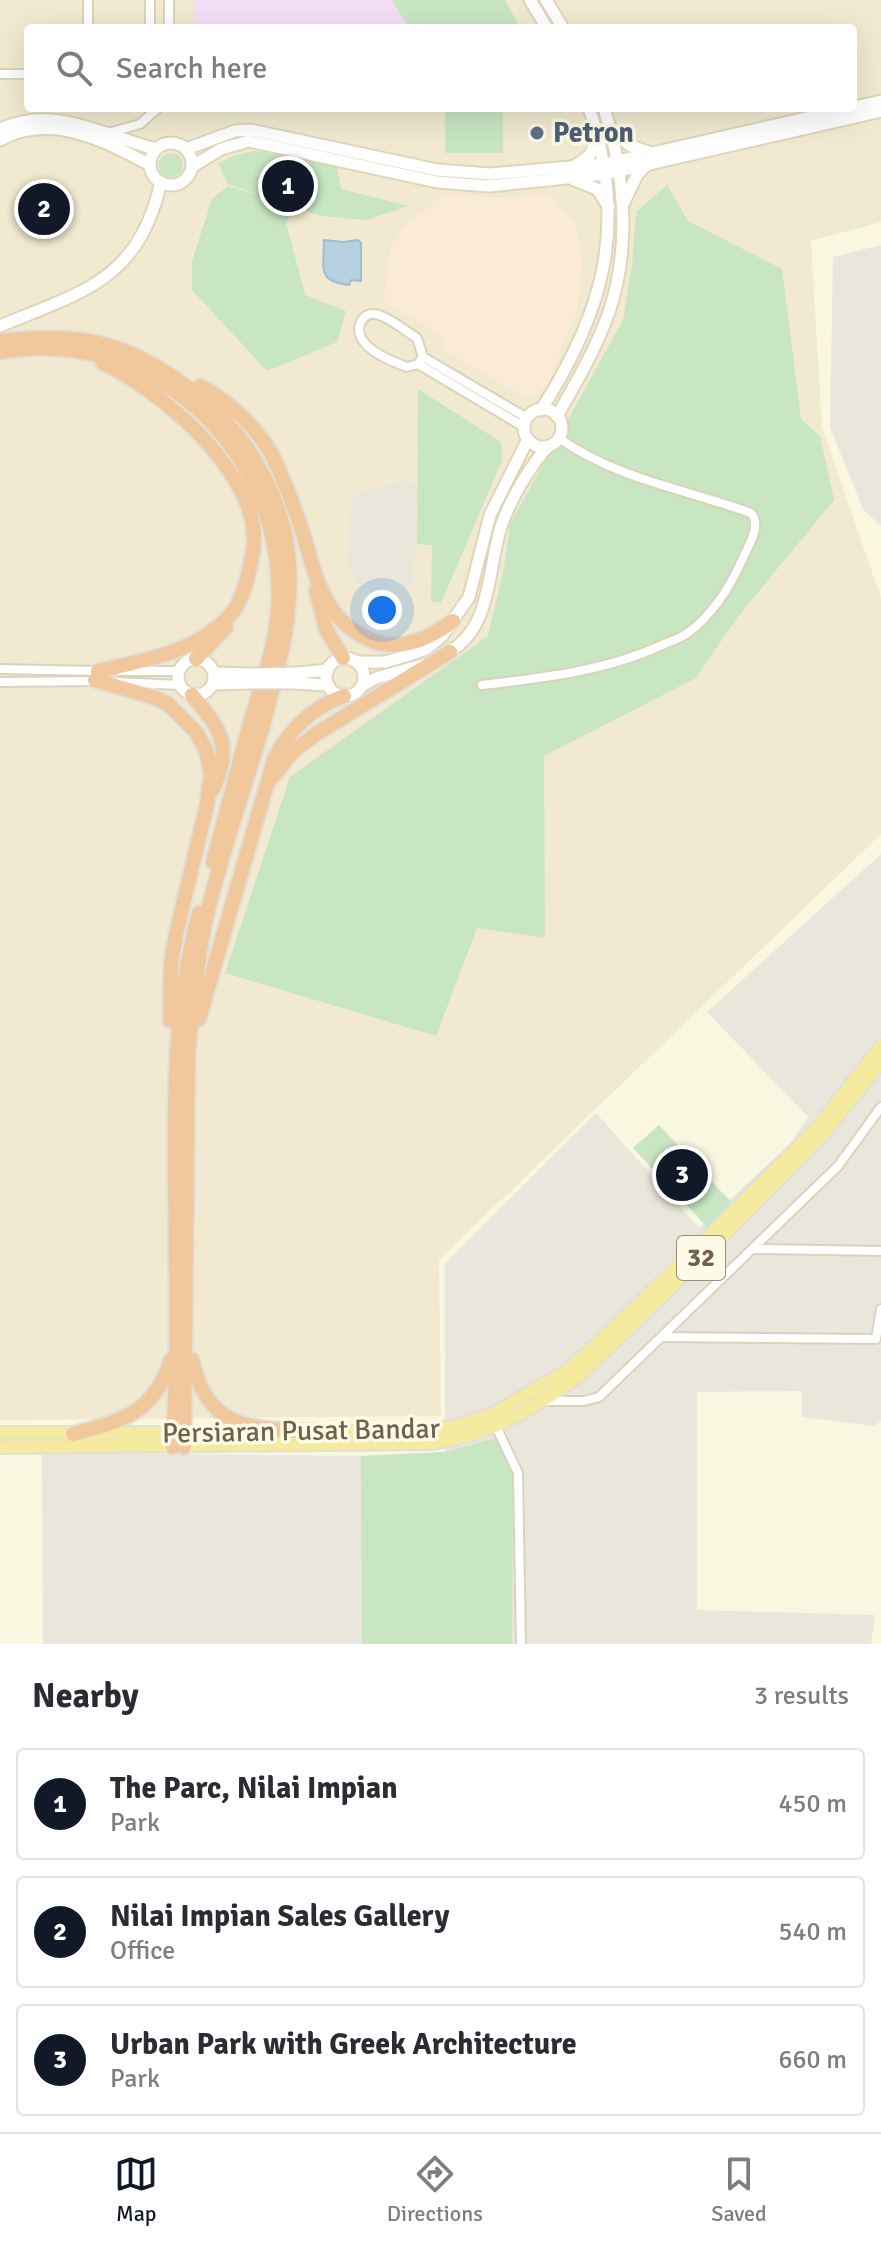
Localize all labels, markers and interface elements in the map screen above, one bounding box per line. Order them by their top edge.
search box [24,24,857,112]
icon: search [52,46,96,90]
text: Search here [116,50,267,87]
place label: Petron [553,116,634,150]
marker: Petron [528,124,546,142]
pin: 1 [262,156,314,216]
pin: 2 [18,179,70,239]
your location [362,590,402,630]
pin: 3 [656,1145,708,1205]
road number: 32 [677,1236,725,1280]
street label: Persiaran Pusat Bandar [162,1412,441,1450]
text: Nearby [32,1675,139,1717]
text: 3 results [754,1680,849,1712]
text: The Parc, Nilai Impian [110,1770,398,1807]
text: 1 [53,1788,67,1820]
text: 450 m [778,1788,847,1820]
text: Park [110,1807,160,1839]
text: Nilai Impian Sales Gallery [110,1898,449,1935]
text: 2 [53,1916,67,1948]
text: 540 m [778,1916,847,1948]
text: Office [110,1935,175,1967]
text: Urban Park with Greek Architecture [110,2026,577,2063]
text: 3 [53,2044,67,2076]
text: 660 m [778,2044,847,2076]
text: Park [110,2063,160,2095]
tab: Map [114,2152,158,2227]
tab: Directions [387,2152,483,2227]
tab: Saved [711,2152,767,2227]

